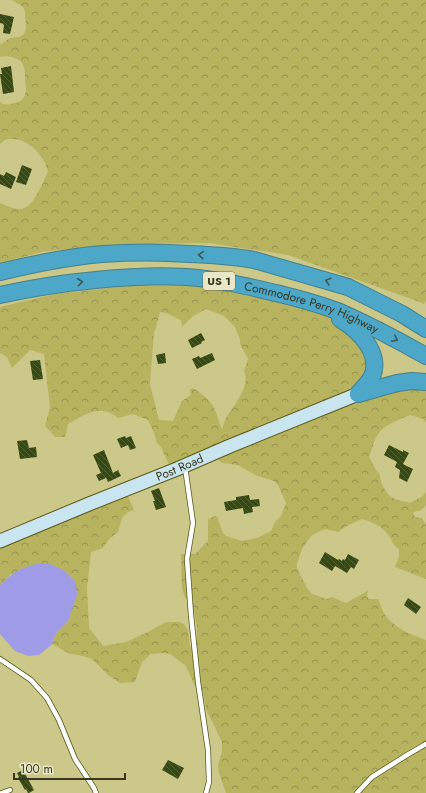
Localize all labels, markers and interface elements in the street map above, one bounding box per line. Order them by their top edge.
one-way arrow [198,250,204,259]
road number: US 1 [203,272,235,290]
one-way arrow [77,277,83,286]
street label: Commodore Perry Highway [242,277,382,338]
one-way arrow [325,277,332,286]
one-way arrow [391,334,398,341]
street label: Post Road [153,450,206,486]
scale bar [14,755,125,781]
text: 100 m [20,760,53,778]

